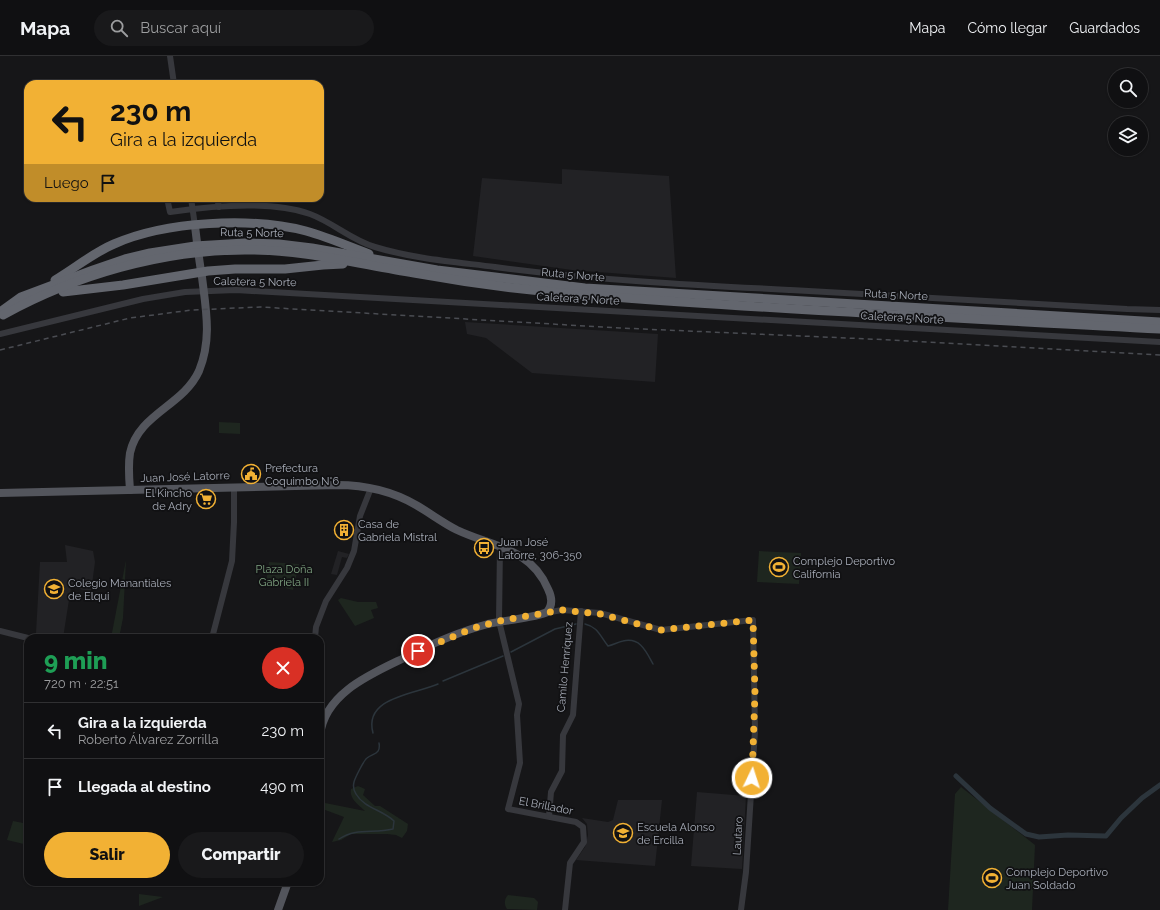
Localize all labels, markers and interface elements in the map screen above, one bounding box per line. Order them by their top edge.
search box [94,10,374,46]
text: Mapa [20,17,70,39]
icon: search [108,17,130,39]
text: Buscar aquí [140,19,221,37]
text: Mapa [909,20,945,36]
text: Cómo llegar [967,20,1047,36]
text: Guardados [1069,20,1140,36]
map controls [1108,68,1148,156]
button: search [1108,68,1148,108]
text: 230 m [110,95,191,128]
icon: left [44,96,96,148]
button: layers [1108,116,1148,156]
text: Gira a la izquierda [110,129,257,150]
icon: arrive [97,172,119,194]
text: Luego [44,174,89,192]
street label: Ruta 5 Norte [220,226,285,240]
street label: Ruta 5 Norte [541,266,606,284]
street label: Caletera 5 Norte [213,275,297,289]
street label: Ruta 5 Norte [864,287,929,303]
street label: Caletera 5 Norte [536,290,620,308]
street label: Caletera 5 Norte [860,309,944,327]
place label: Prefectura Coquimbo N°6 [265,462,339,488]
public building icon: Prefectura Coquimbo N°6 [240,463,262,485]
street label: Juan José Latorre [140,469,230,485]
place label: El Kincho de Adry [145,487,192,513]
supermarket icon: El Kincho de Adry [195,488,217,510]
place label: Casa de Gabriela Mistral [358,518,437,544]
building icon: Casa de Gabriela Mistral [333,519,355,541]
place label: Juan José Latorre, 306-350 [498,536,582,562]
bus stop icon: Juan José Latorre, 306-350 [473,537,495,559]
place label: Complejo Deportivo California [793,555,896,581]
sports icon: Complejo Deportivo California [768,556,790,578]
park label: Plaza Doña Gabriela II [256,563,312,589]
place label: Colegio Manantiales de Elqui [68,577,171,603]
school or university icon: Colegio Manantiales de Elqui [43,578,65,600]
street label: Camilo Henríquez [555,621,575,713]
pin [401,634,435,668]
icon: arrive [407,640,429,662]
text: 9 min [44,646,107,675]
button: close [262,647,304,689]
text: 720 m · 22:51 [44,676,119,691]
text: Gira a la izquierda [78,714,207,732]
icon: left [44,720,66,742]
text: 230 m [261,722,304,740]
text: Roberto Álvarez Zorrilla [78,732,219,747]
position arrow [731,757,773,799]
icon: arrive [44,776,66,798]
text: Llegada al destino [78,778,211,796]
text: 490 m [260,778,304,796]
street label: El Brillador [518,794,574,818]
street label: Lautaro [730,816,746,856]
place label: Escuela Alonso de Ercilla [637,821,715,847]
school or university icon: Escuela Alonso de Ercilla [612,822,634,844]
button: Salir [44,832,170,878]
button: Compartir [178,832,304,878]
place label: Complejo Deportivo Juan Soldado [1006,866,1109,892]
sports icon: Complejo Deportivo Juan Soldado [981,867,1003,889]

